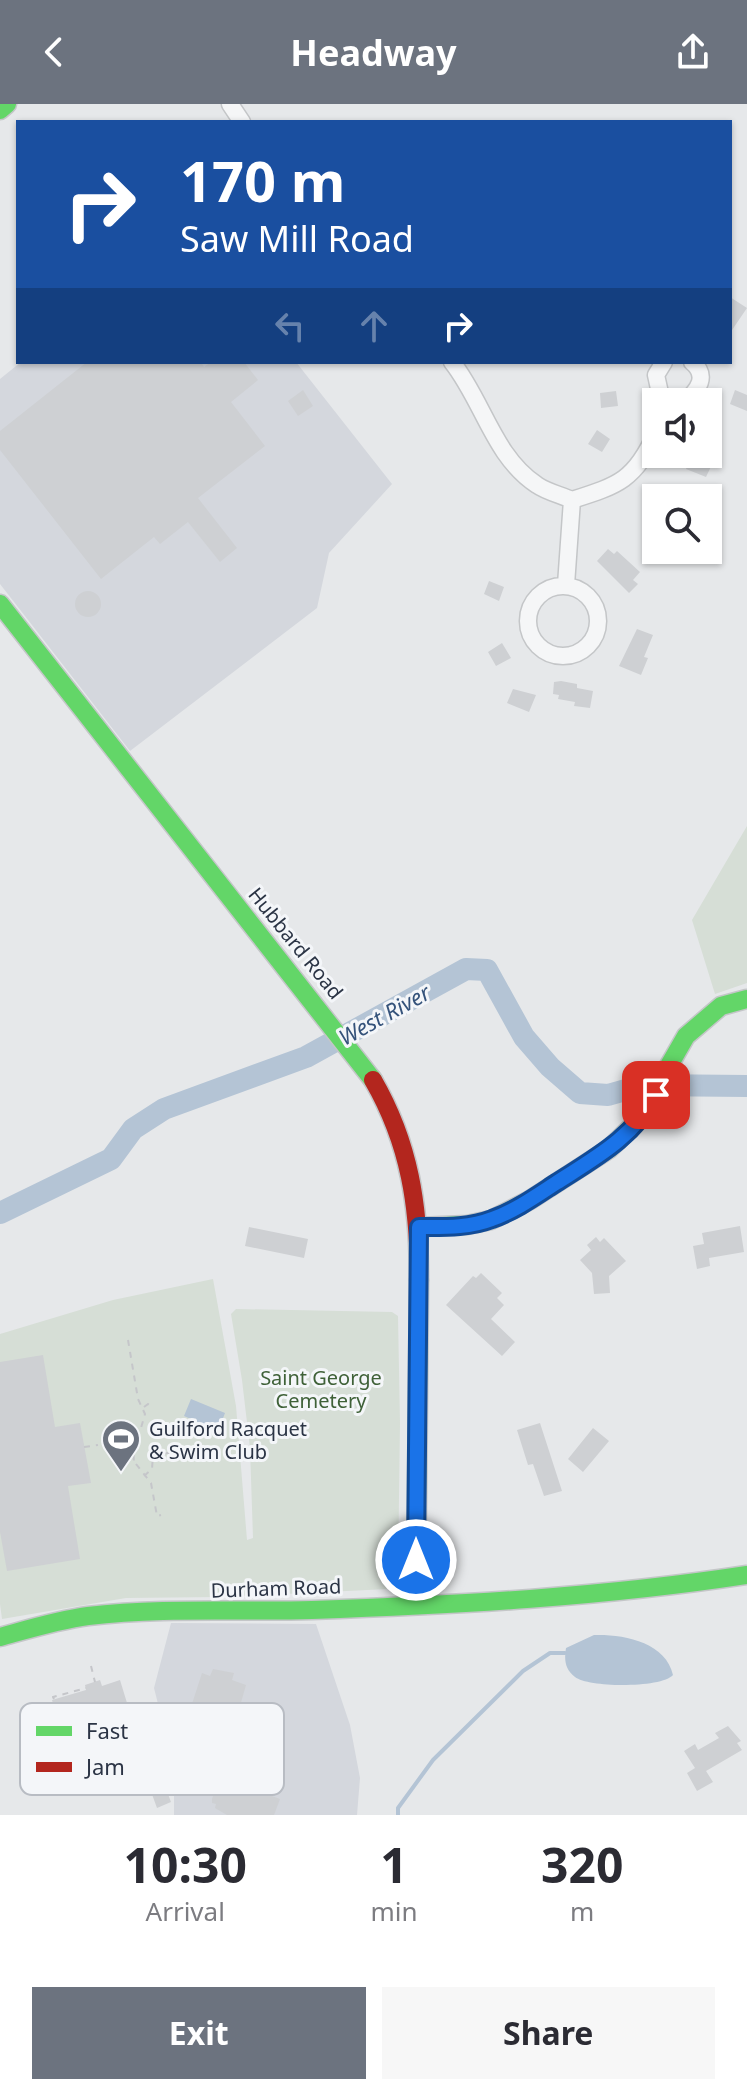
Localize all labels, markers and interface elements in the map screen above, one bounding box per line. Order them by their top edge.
text: Headway [290,28,457,77]
icon: back [32,30,76,74]
icon: share [671,30,715,74]
text: 170 m [180,142,345,218]
icon: right [48,152,152,256]
text: Saw Mill Road [180,214,414,263]
icon: left [268,304,312,348]
icon: ahead [352,304,396,348]
icon: right [436,304,480,348]
map controls [642,388,722,564]
button: sound [642,388,722,468]
button: search [642,484,722,564]
street label: Hubbard Road [243,881,349,1005]
water label: West River [333,976,436,1051]
pin [622,1061,690,1129]
icon: arrive [634,1073,678,1117]
park label: Saint George Cemetery [260,1364,382,1414]
place label: Guilford Racquet & Swim Club [149,1415,307,1465]
sports icon: Guilford Racquet & Swim Club [100,1418,142,1473]
position arrow [374,1518,458,1602]
street label: Durham Road [210,1572,342,1604]
legend [20,1703,284,1795]
text: Fast [86,1715,128,1745]
text: Jam [84,1751,125,1781]
text: 10:30 [124,1832,247,1897]
text: 1 [380,1832,408,1897]
text: 320 [541,1832,623,1897]
text: Arrival [146,1893,225,1929]
text: min [370,1893,418,1929]
text: m [570,1893,594,1929]
button: Exit [32,1987,366,2079]
button: Share [382,1987,715,2079]

